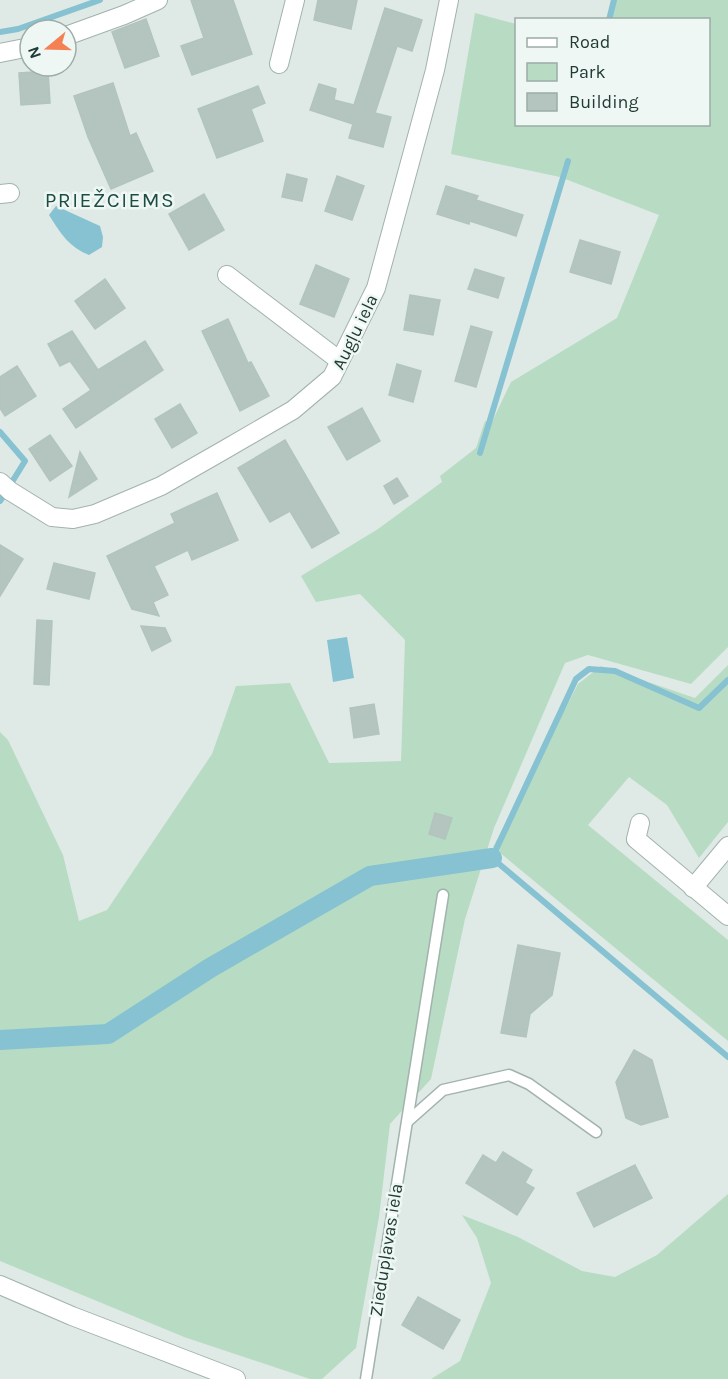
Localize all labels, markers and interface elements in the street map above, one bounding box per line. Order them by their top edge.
north arrow [18,18,78,78]
legend [515,18,710,126]
text: Road [569,31,610,53]
text: N [23,44,45,61]
text: Park [569,61,606,83]
text: Building [569,91,639,113]
district label: PRIEŽCIEMS [45,188,175,212]
street label: Augļu iela [327,291,383,373]
street label: Ziedupļavas iela [365,1182,407,1318]

